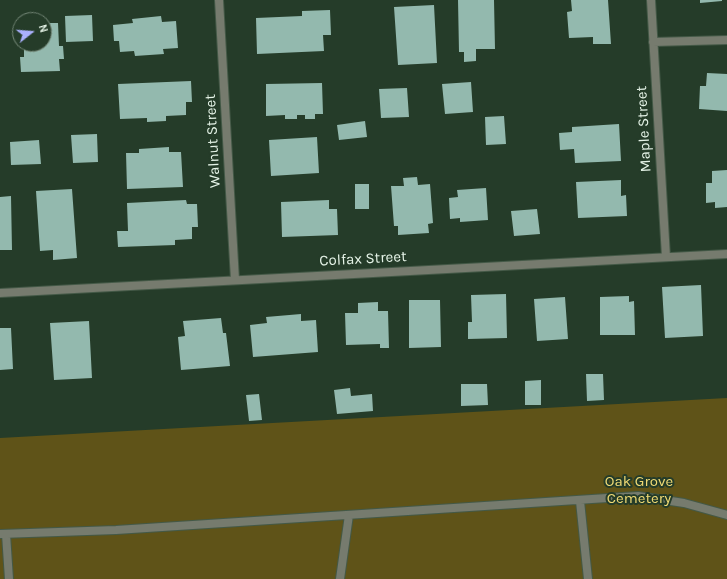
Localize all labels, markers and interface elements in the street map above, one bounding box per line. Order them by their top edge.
north arrow [12,12,52,52]
text: N [36,23,50,34]
street label: Maple Street [633,85,655,173]
street label: Walnut Street [202,94,224,188]
street label: Colfax Street [319,248,407,270]
park label: Oak Grove Cemetery [605,473,673,508]

